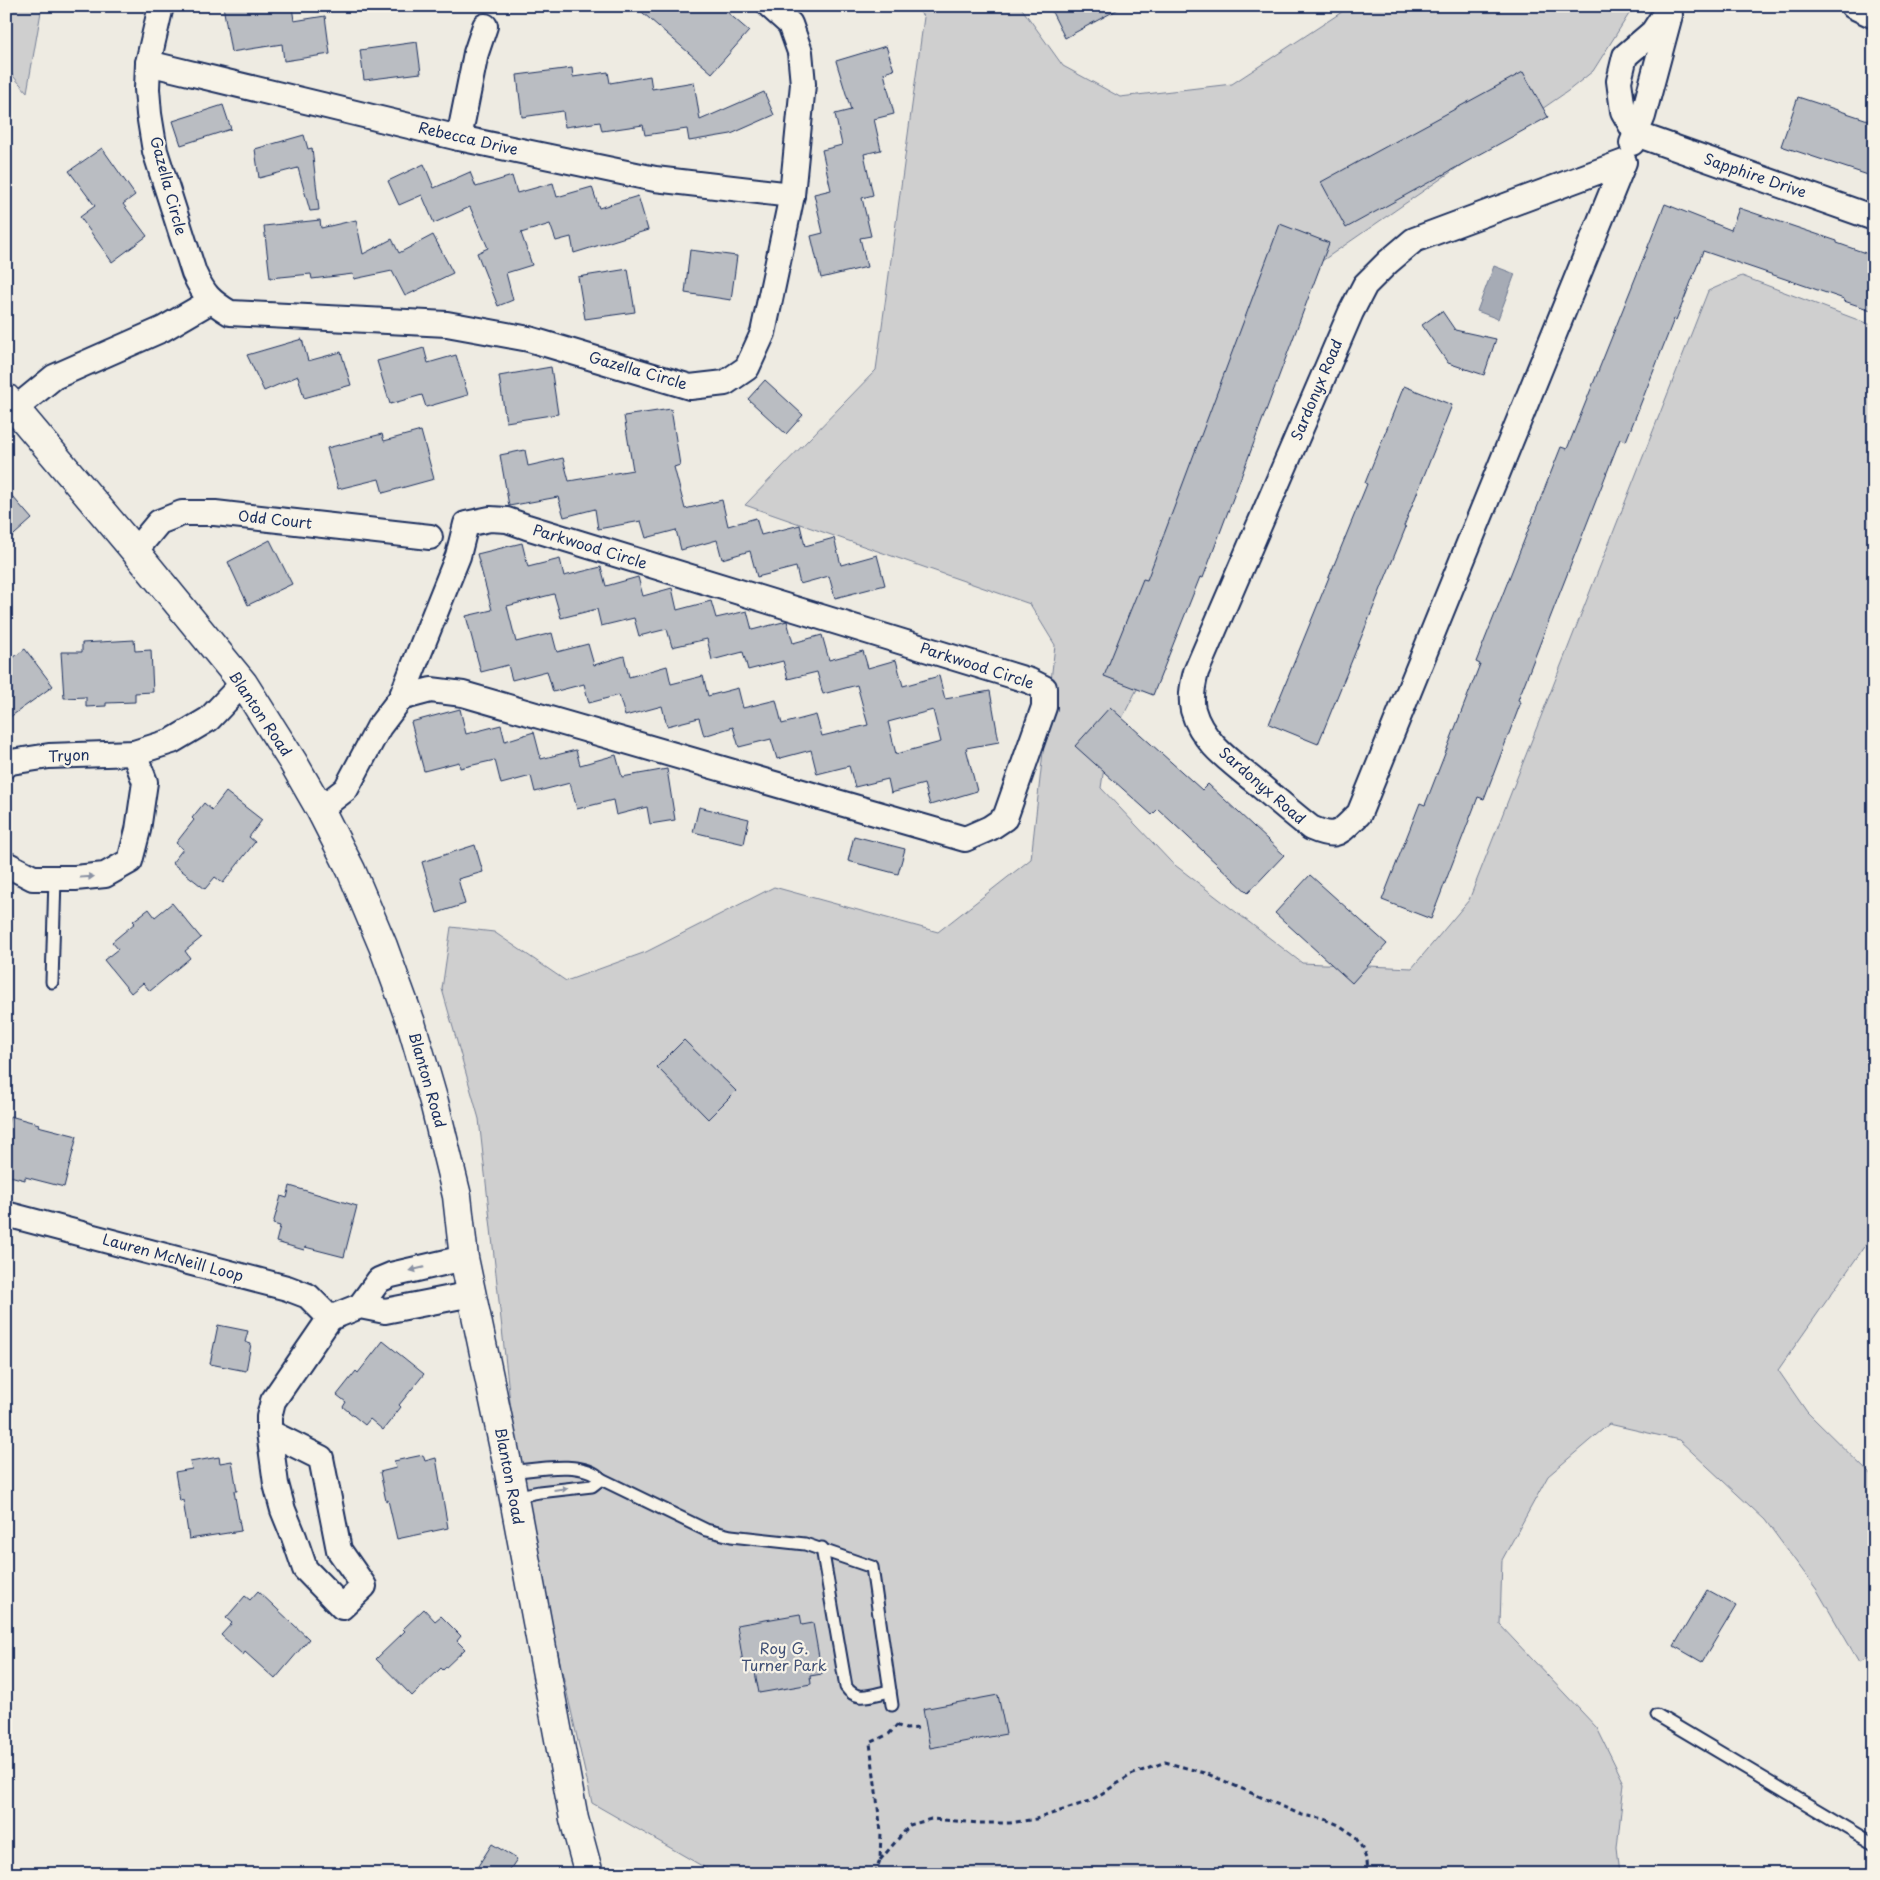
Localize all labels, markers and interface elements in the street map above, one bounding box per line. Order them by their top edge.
street label: Rebecca Drive [416,115,521,160]
street label: Gazella Circle [145,134,194,238]
street label: Sapphire Drive [1701,146,1810,203]
street label: Sardonyx Road [1284,335,1347,444]
street label: Gazella Circle [586,344,690,395]
street label: Odd Court [237,503,313,534]
street label: Parkwood Circle [530,517,651,574]
street label: Parkwood Circle [917,635,1038,694]
street label: Blanton Road [224,666,298,761]
street label: Sardonyx Road [1215,741,1311,829]
street label: Tryon [48,742,90,767]
one-way arrow [79,873,95,881]
street label: Blanton Road [404,1029,453,1130]
street label: Lauren McNeill Loop [100,1227,246,1286]
one-way arrow [409,1265,424,1273]
street label: Blanton Road [490,1425,531,1526]
one-way arrow [554,1485,570,1493]
park label: Roy G. Turner Park [741,1636,827,1676]

